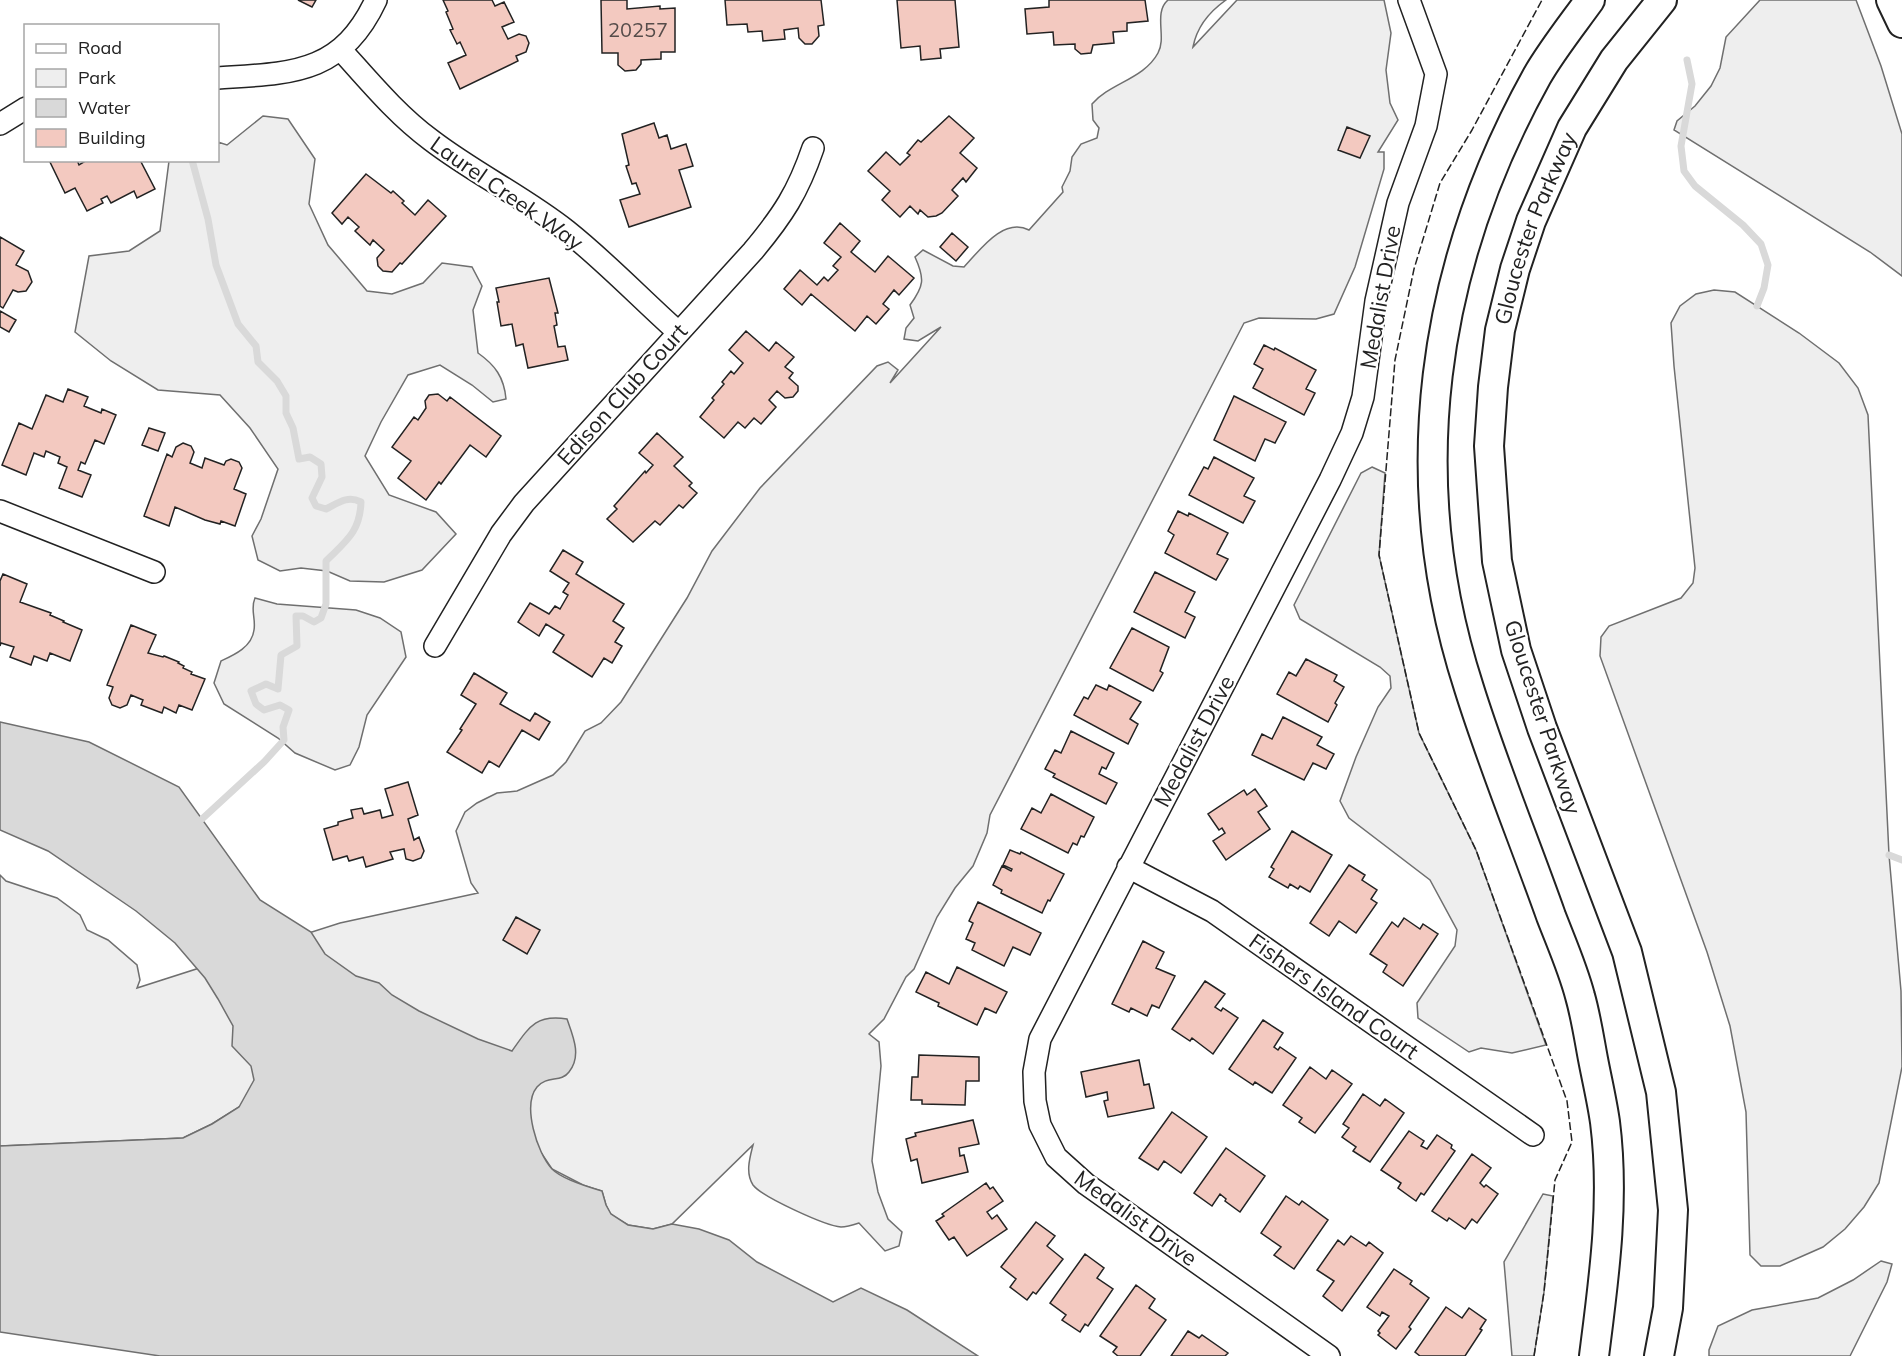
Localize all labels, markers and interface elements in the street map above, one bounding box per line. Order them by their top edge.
house number: 20257 [608,17,668,42]
legend [24,24,219,162]
text: Road [78,36,122,59]
text: Park [78,66,117,89]
text: Water [78,96,131,119]
text: Building [78,126,146,149]
street label: Gloucester Parkway [1488,127,1583,327]
street label: Laurel Creek Way [425,130,589,256]
street label: Medalist Drive [1354,223,1406,371]
street label: Edison Club Court [551,317,693,471]
street label: Gloucester Parkway [1498,616,1588,818]
street label: Medalist Drive [1148,670,1240,812]
street label: Fishers Island Court [1244,927,1424,1065]
street label: Medalist Drive [1069,1164,1203,1272]

